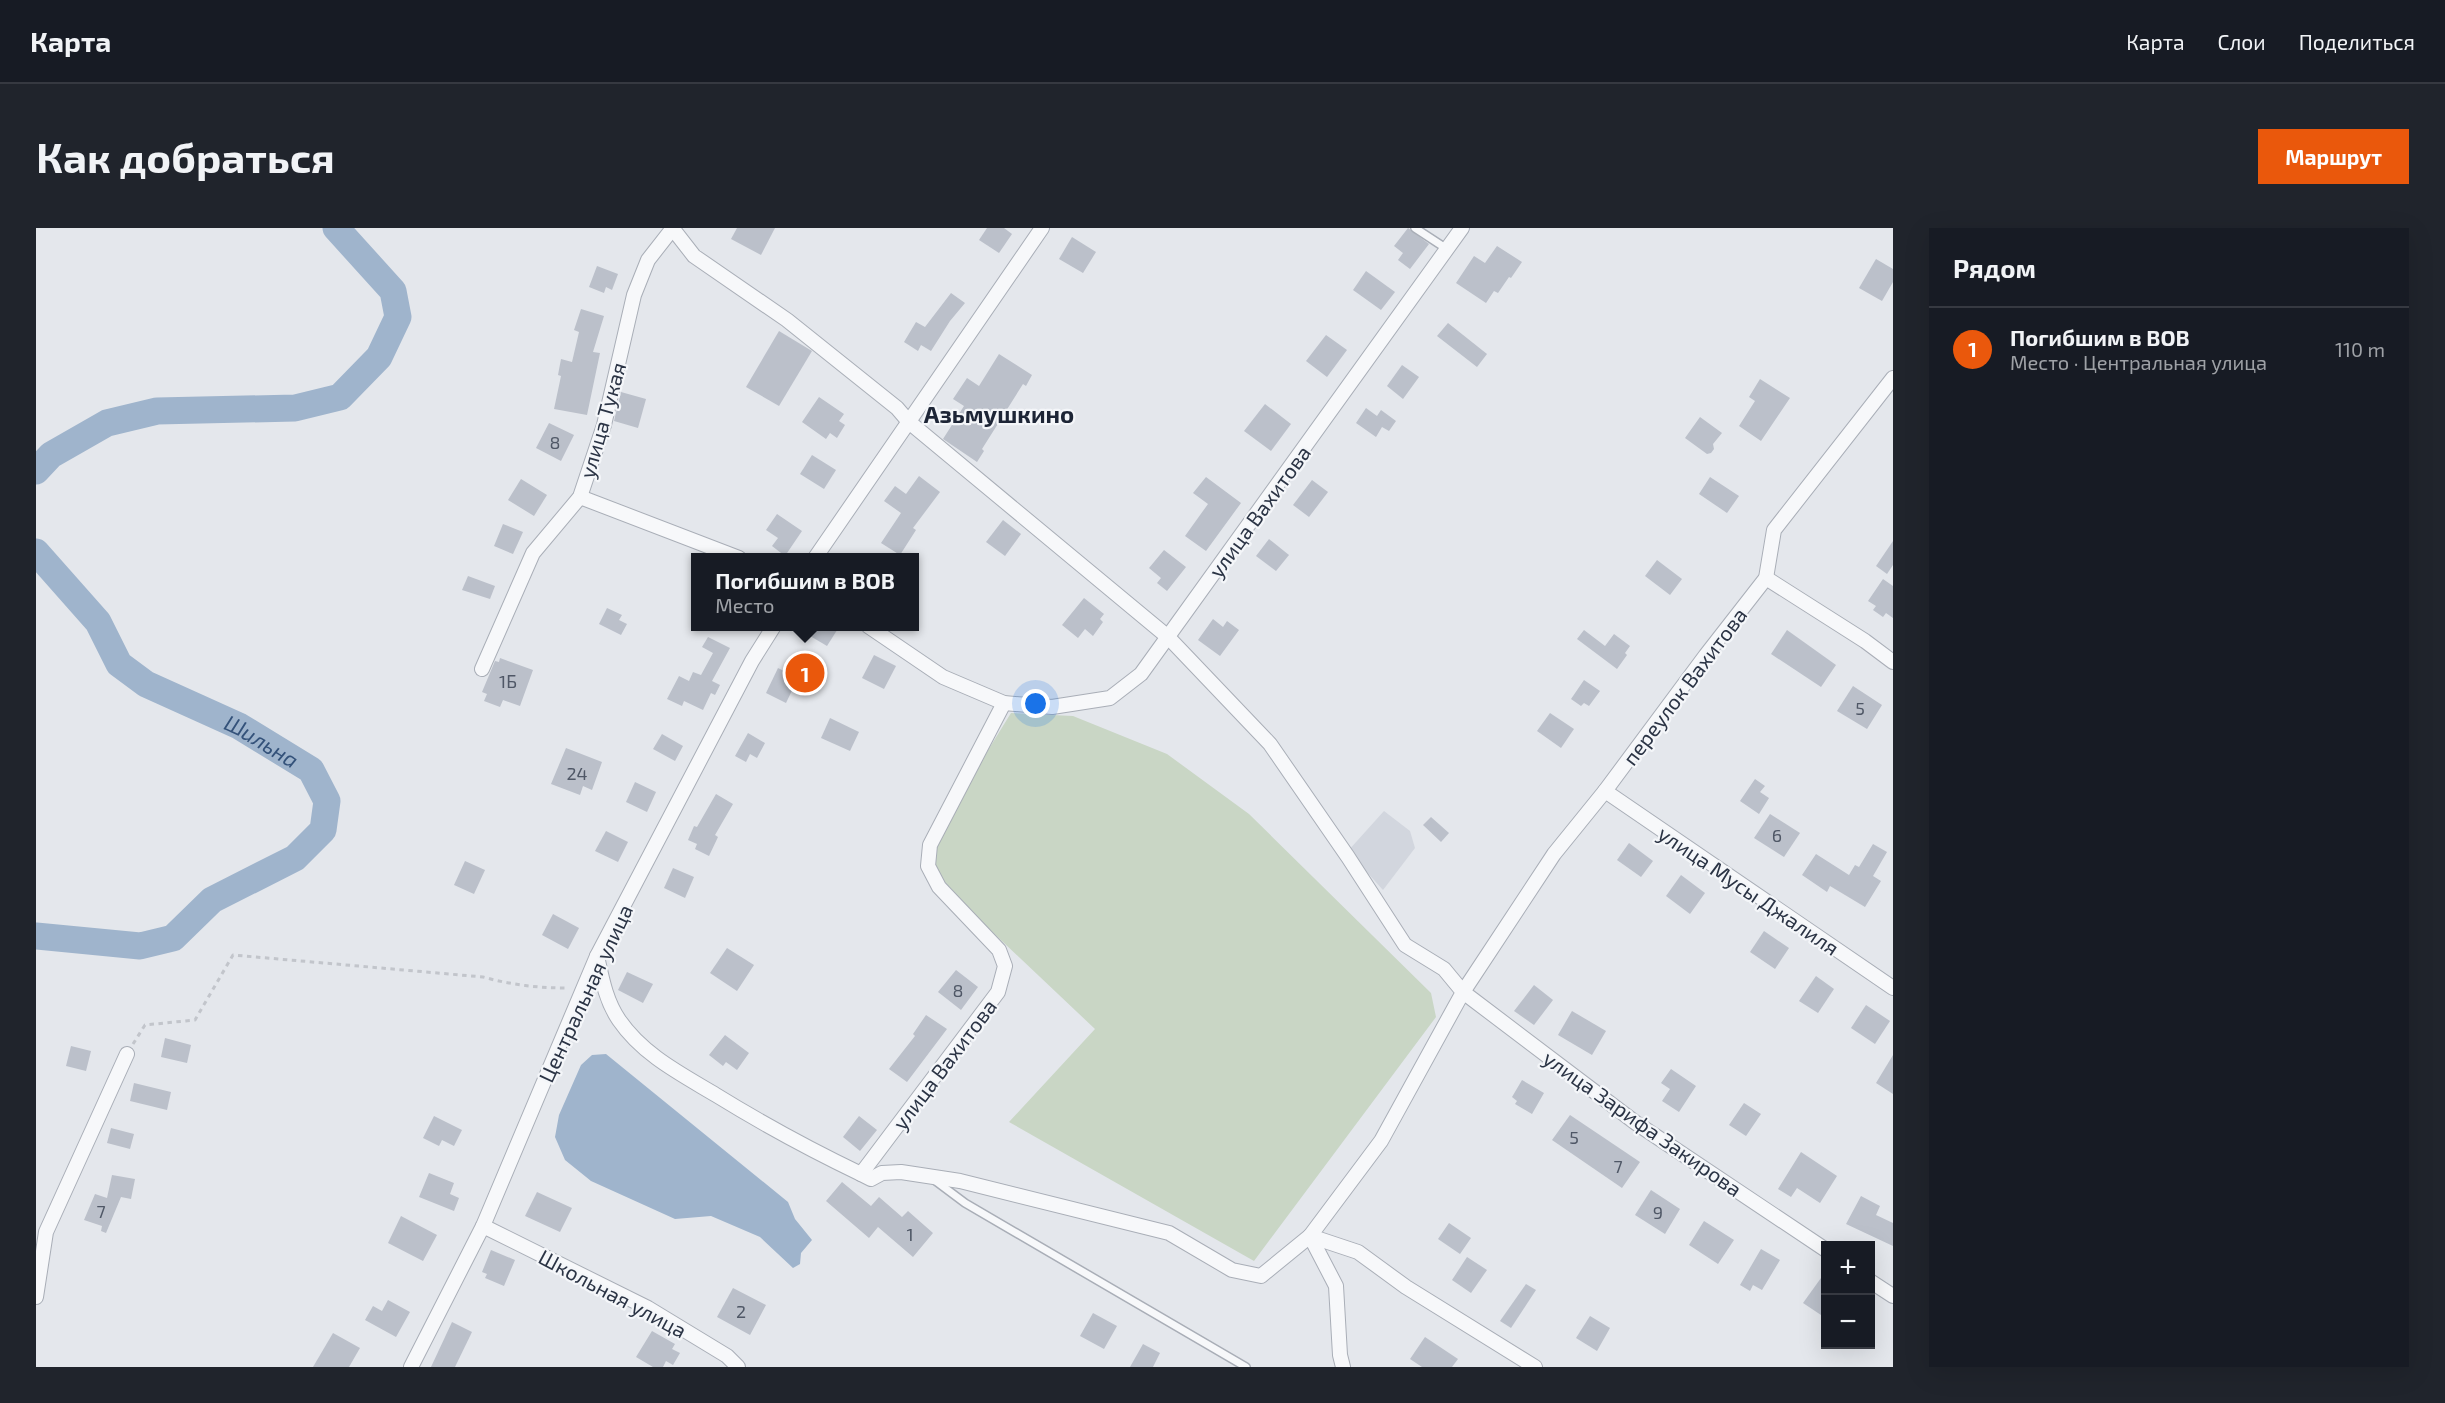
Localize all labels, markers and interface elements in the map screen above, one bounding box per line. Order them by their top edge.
text: Карта [30,24,111,58]
text: Карта [2126,29,2185,54]
text: Слои [2218,29,2266,54]
text: Поделиться [2299,29,2415,54]
button: Маршрут [2258,129,2409,184]
text: Как добраться [36,131,335,181]
text: Рядом [1953,252,2036,283]
text: Погибшим в ВОВ [2010,324,2190,350]
text: 1 [1968,337,1977,361]
text: 110 m [2335,337,2385,361]
text: Место · Центральная улица [2010,350,2267,374]
street label: улица Тукая [574,359,631,481]
district label: Азьмушкино [924,399,1074,428]
house number: 8 [550,431,560,453]
street label: улица Вахитова [1203,440,1316,582]
popup [691,553,919,631]
text: Погибшим в ВОВ [715,567,895,593]
text: Место [715,593,774,617]
street label: переулок Вахитова [1617,602,1752,770]
pin: 1 [786,650,824,696]
house number: 1Б [499,670,517,692]
your location [1021,689,1050,718]
house number: 5 [1855,697,1865,719]
water label: Шильна [221,708,304,772]
house number: 24 [566,762,588,784]
street label: улица Мусы Джалиля [1653,820,1844,961]
house number: 6 [1772,824,1782,846]
street label: Центральная улица [533,900,638,1086]
house number: 8 [953,979,963,1001]
street label: улица Вахитова [887,994,1002,1135]
street label: улица Зарифа Закирова [1538,1045,1747,1202]
house number: 5 [1569,1126,1579,1148]
house number: 7 [1613,1155,1623,1177]
house number: 7 [96,1200,106,1222]
house number: 9 [1653,1201,1663,1223]
house number: 1 [906,1223,914,1245]
map controls [1821,1241,1875,1349]
button: + [1821,1241,1875,1295]
street label: Школьная улица [534,1244,691,1343]
button: − [1821,1295,1875,1349]
house number: 2 [736,1300,746,1322]

